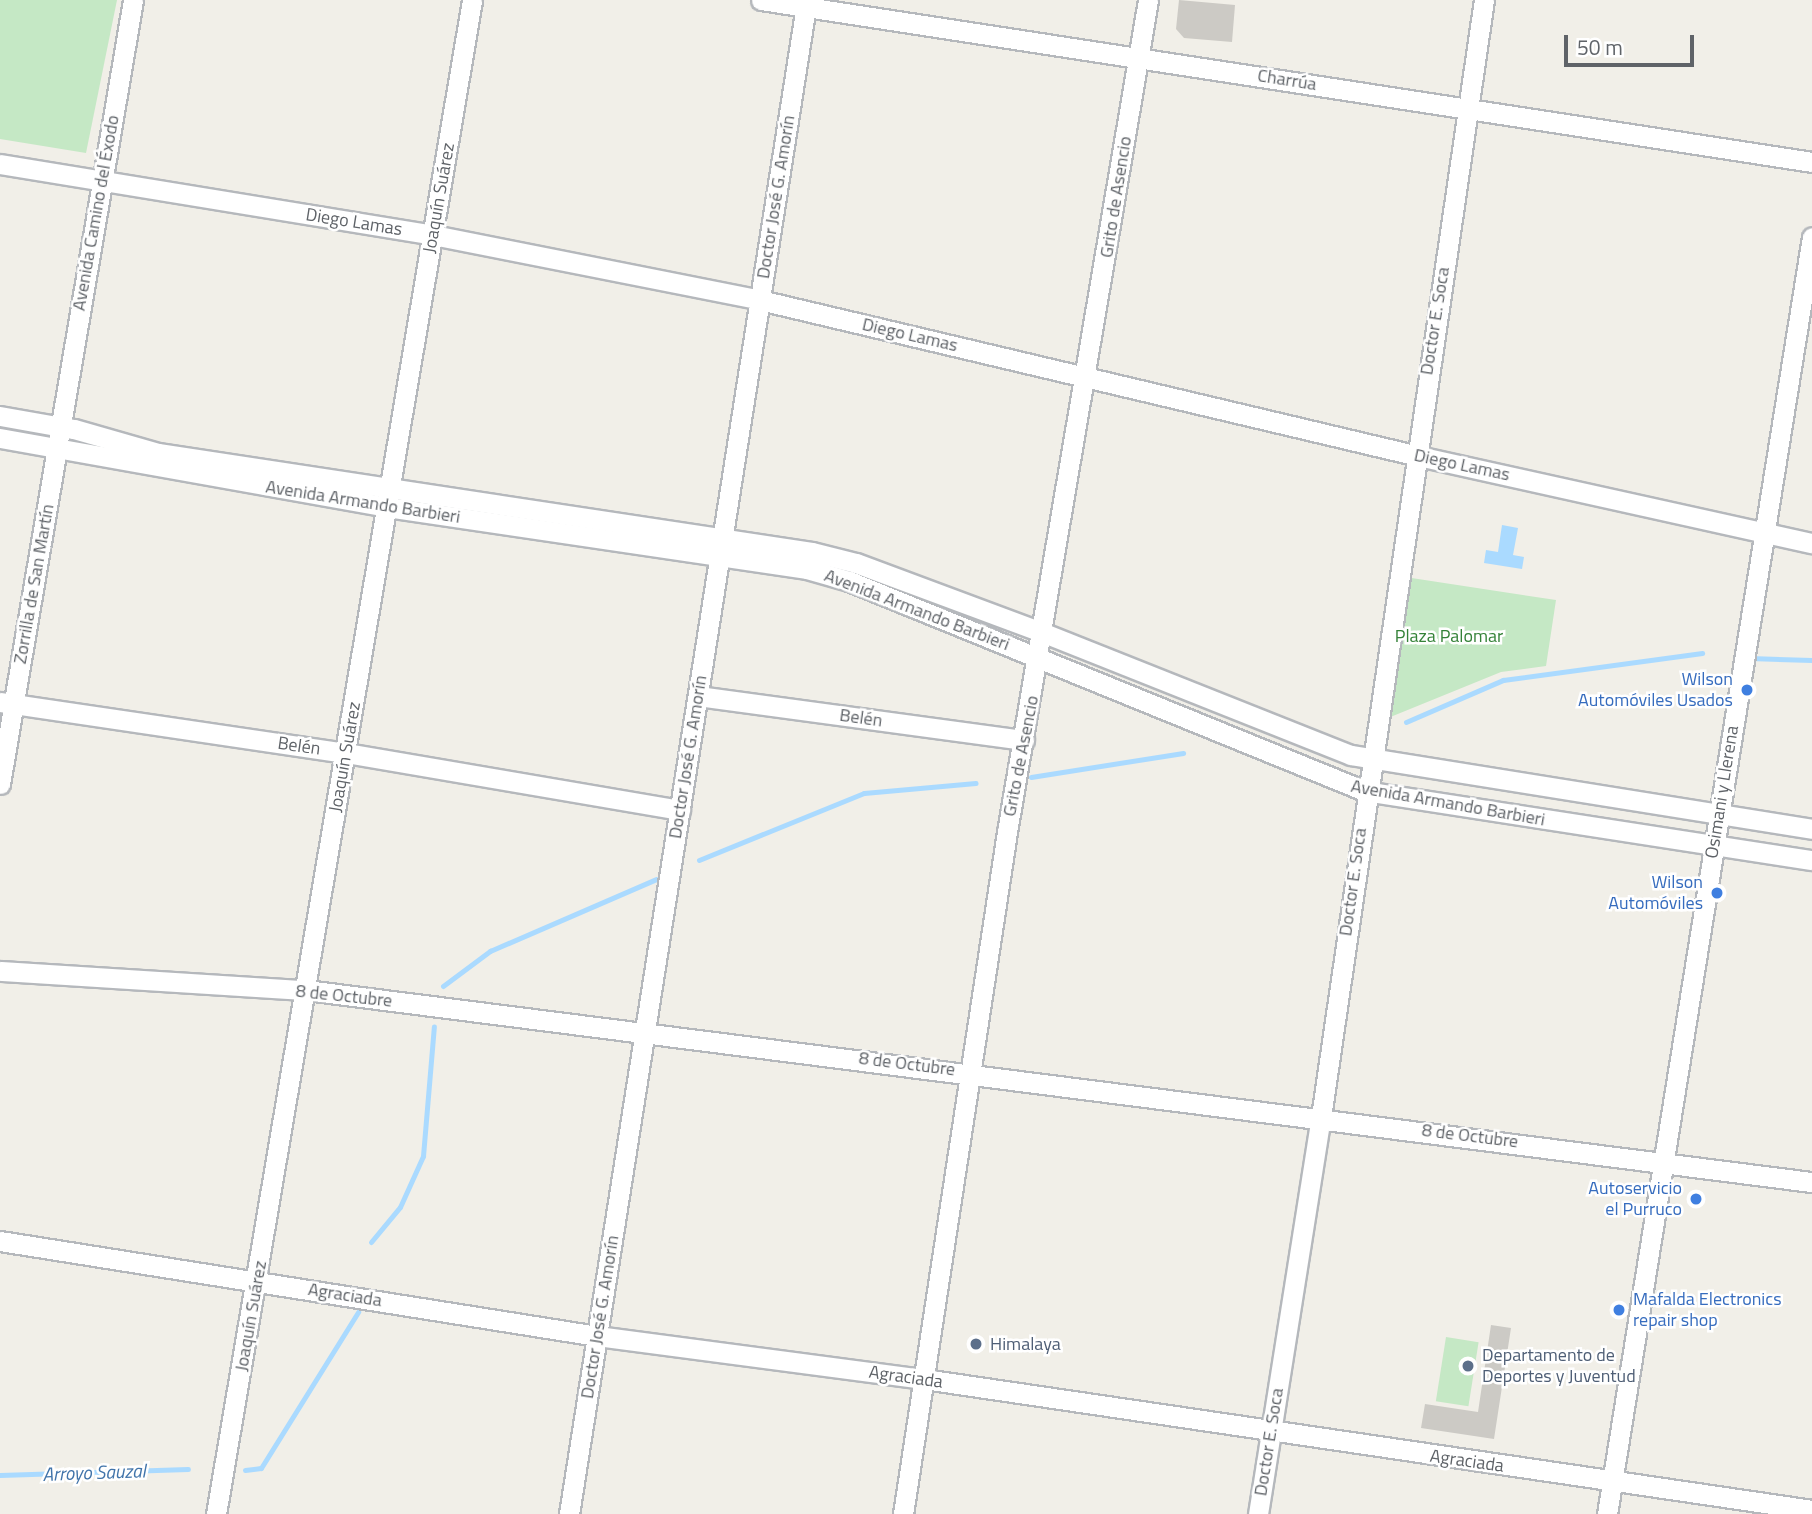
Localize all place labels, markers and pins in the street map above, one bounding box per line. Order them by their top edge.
place label: Wilson Automóviles Usados [1578,669,1733,712]
marker: Wilson Automóviles Usados [1739,682,1755,698]
place label: Wilson Automóviles [1608,872,1703,914]
marker: Wilson Automóviles [1709,885,1725,901]
place label: Autoservicio el Purruco [1588,1178,1682,1220]
marker: Autoservicio el Purruco [1688,1191,1704,1207]
place label: Mafalda Electronics repair shop [1633,1289,1782,1332]
marker: Mafalda Electronics repair shop [1611,1302,1627,1318]
place label: Himalaya [990,1333,1061,1355]
marker: Himalaya [968,1336,984,1352]
place label: Departamento de Deportes y Juventud [1482,1345,1636,1388]
marker: Departamento de Deportes y Juventud [1460,1358,1476,1374]

